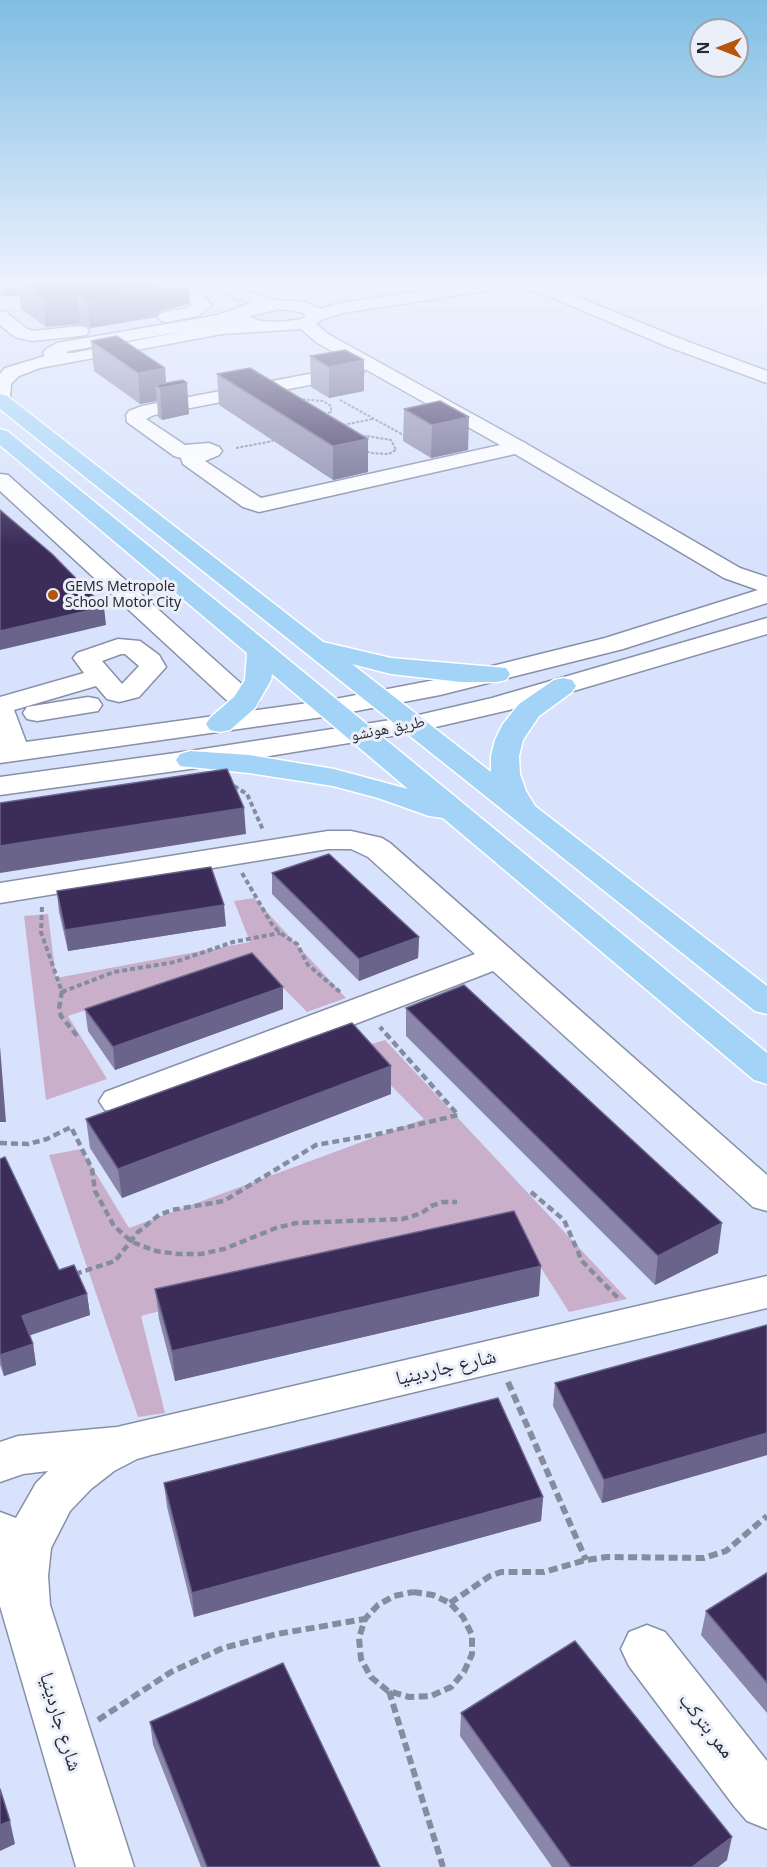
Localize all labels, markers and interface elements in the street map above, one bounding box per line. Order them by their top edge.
north arrow [689,18,749,78]
text: N [692,42,714,55]
place label: GEMS Metropole School Motor City [65,579,181,612]
marker: GEMS Metropole School Motor City [46,588,60,602]
street label: طريق هونشو [349,712,427,746]
street label: شارع جاردينيا [394,1345,498,1391]
street label: شارع جاردينيا [34,1670,86,1774]
street label: ممر بتركب [673,1689,739,1763]

